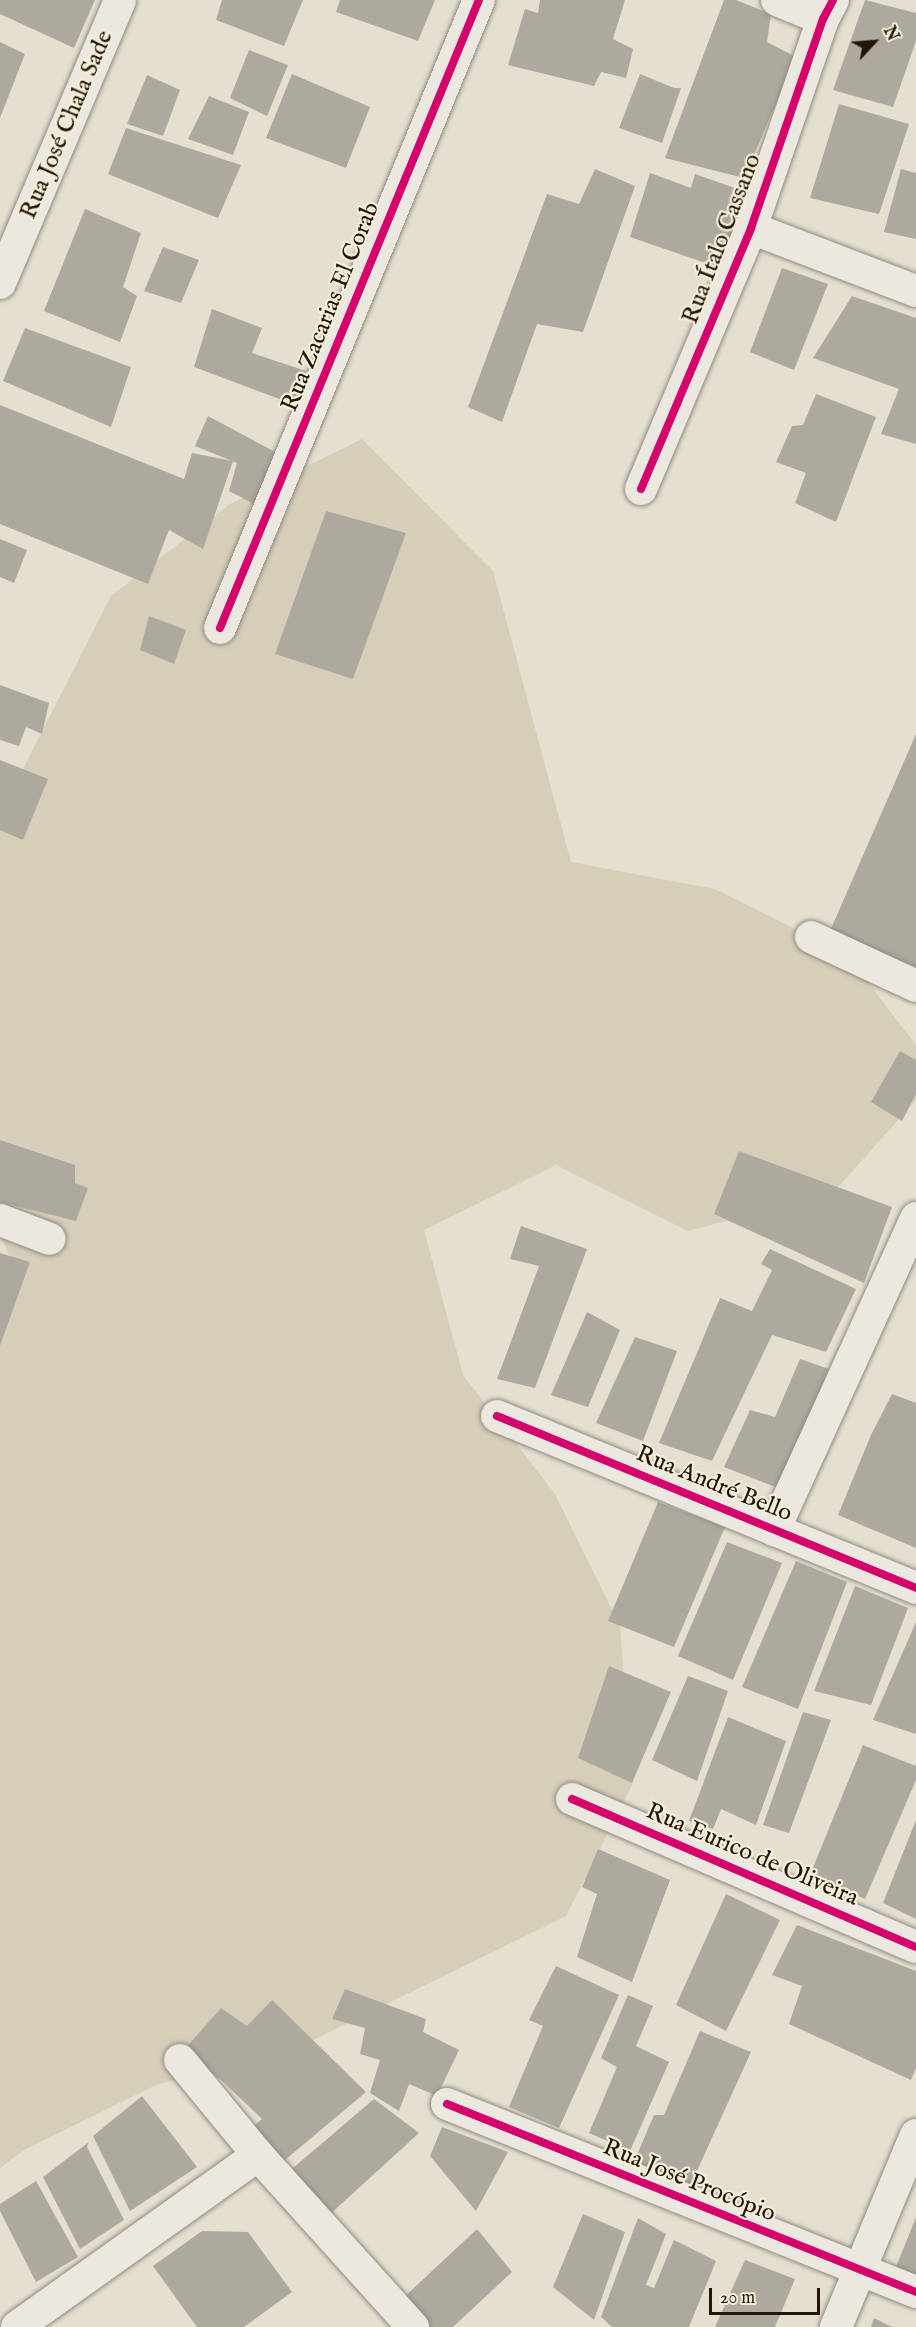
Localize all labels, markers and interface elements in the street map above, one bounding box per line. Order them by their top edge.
north arrow [844,12,904,72]
text: N [878,24,902,45]
street label: Rua José Chala Sade [14,26,120,224]
street label: Rua Ítalo Cassano [676,150,768,328]
street label: Rua Zacarias El Corab [276,198,386,416]
street label: Rua André Bello [632,1440,796,1528]
street label: Rua Eurico de Oliveira [642,1797,862,1913]
street label: Rua José Procópio [598,2133,780,2229]
scale bar [712,2276,823,2314]
text: 20 m [720,2287,755,2310]

